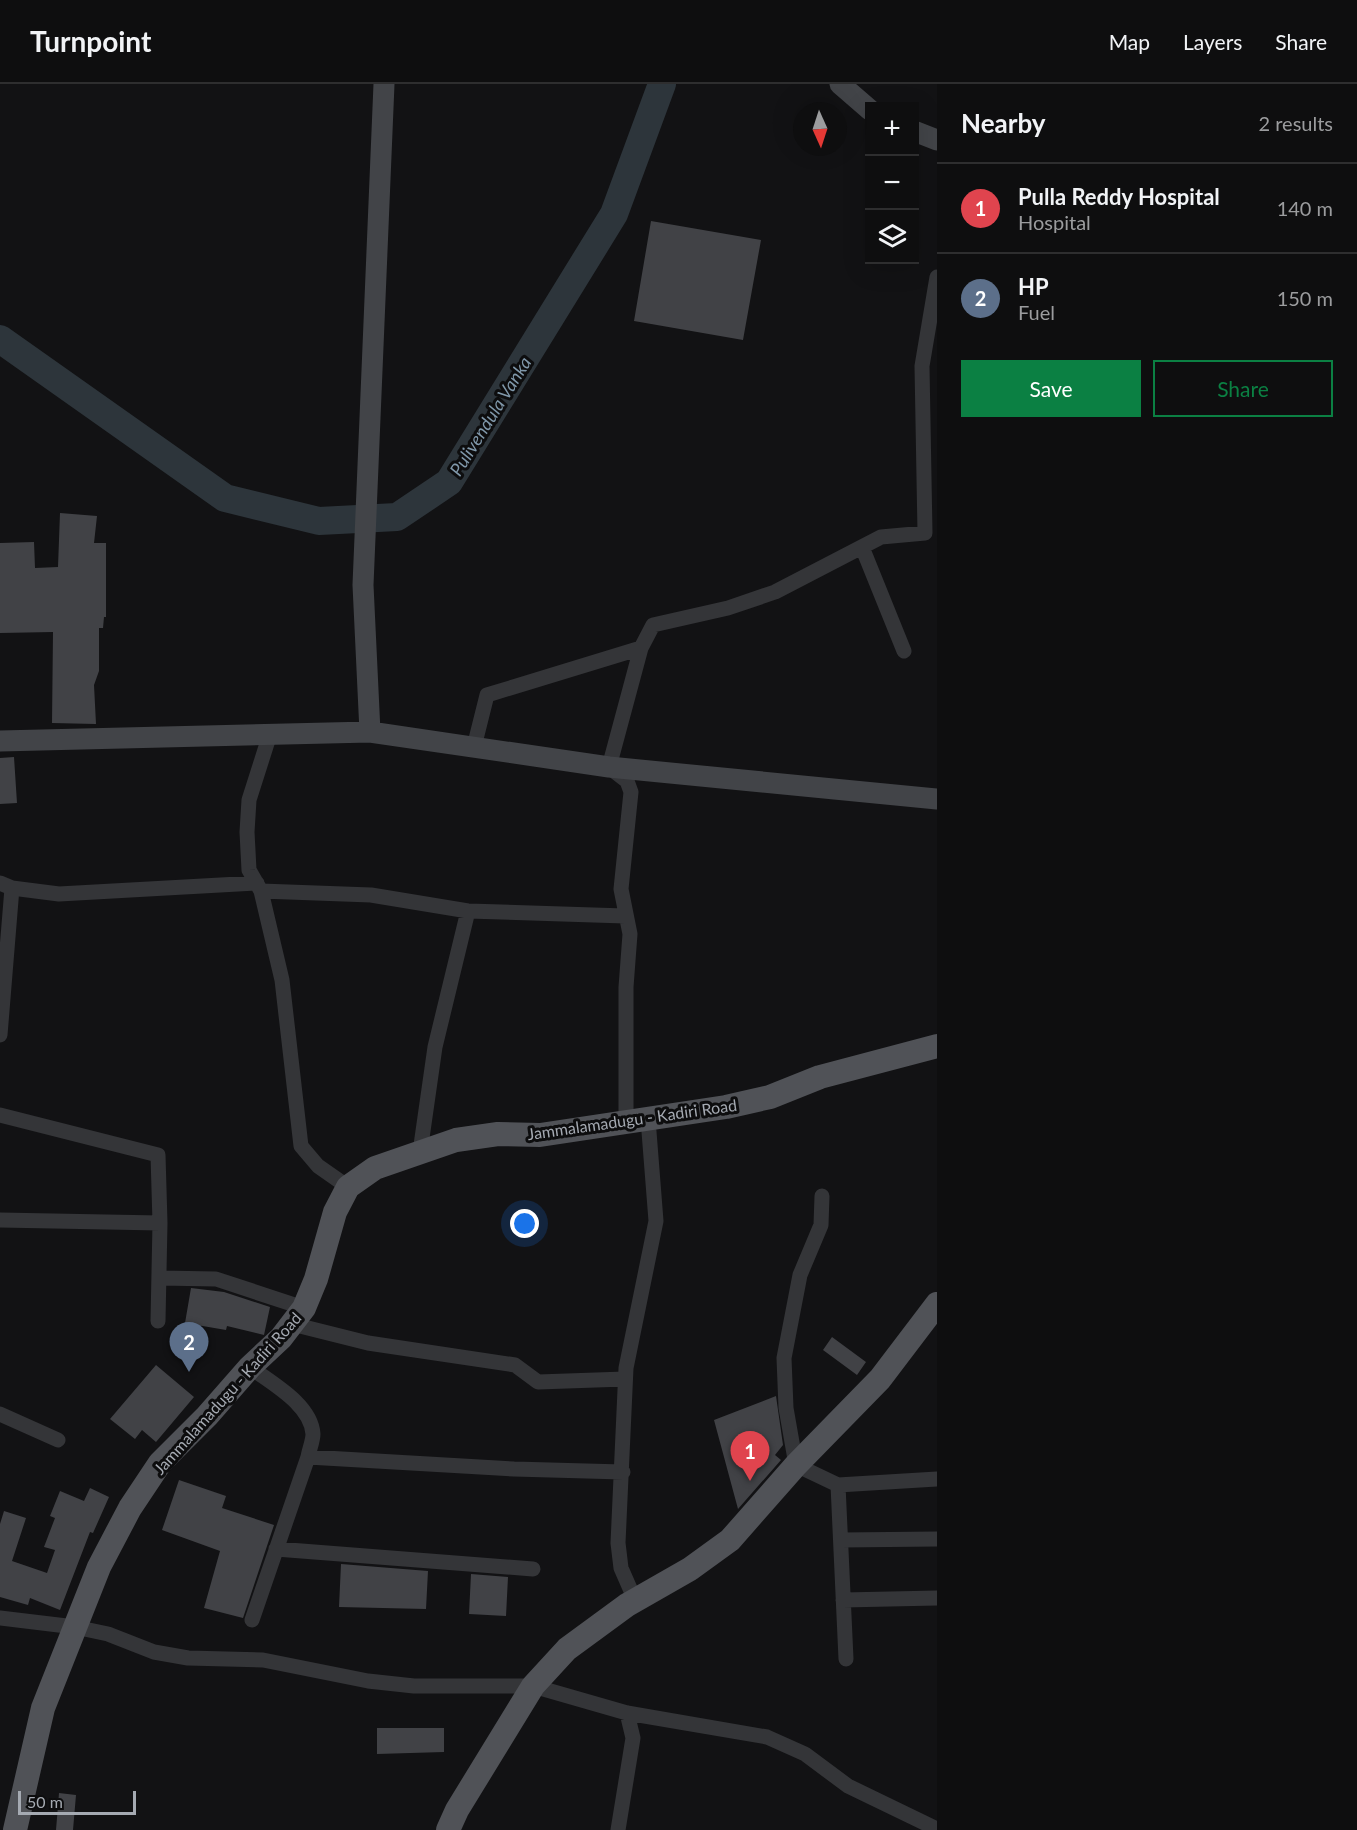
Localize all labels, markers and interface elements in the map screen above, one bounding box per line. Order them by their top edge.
text: Turnpoint [30,24,151,58]
text: Map [1109,29,1150,54]
text: Layers [1183,29,1242,54]
text: Share [1275,29,1327,54]
north arrow [793,102,847,156]
map controls [865,102,919,264]
button: + [865,102,919,156]
text: Nearby [961,107,1046,139]
text: 2 results [1258,111,1333,135]
button: − [865,156,919,210]
text: Pulla Reddy Hospital [1018,183,1220,210]
text: 1 [975,196,986,220]
text: 140 m [1277,196,1333,220]
button: layers [865,210,919,264]
text: Hospital [1018,210,1091,234]
text: HP [1018,273,1049,300]
text: 2 [975,286,986,310]
text: 150 m [1277,286,1333,310]
text: Fuel [1018,300,1055,324]
water label: Pulivendula Vanka [445,352,535,480]
button: Save [961,360,1141,417]
button: Share [1153,360,1333,417]
street label: Jammalamadugu - Kadiri Road [526,1095,738,1143]
your location [510,1209,539,1238]
street label: Jammalamadugu - Kadiri Road [149,1308,305,1478]
pin: 2 [170,1322,208,1372]
pin: 1 [730,1432,770,1481]
scale bar [18,1788,136,1816]
text: 50 m [27,1792,63,1811]

